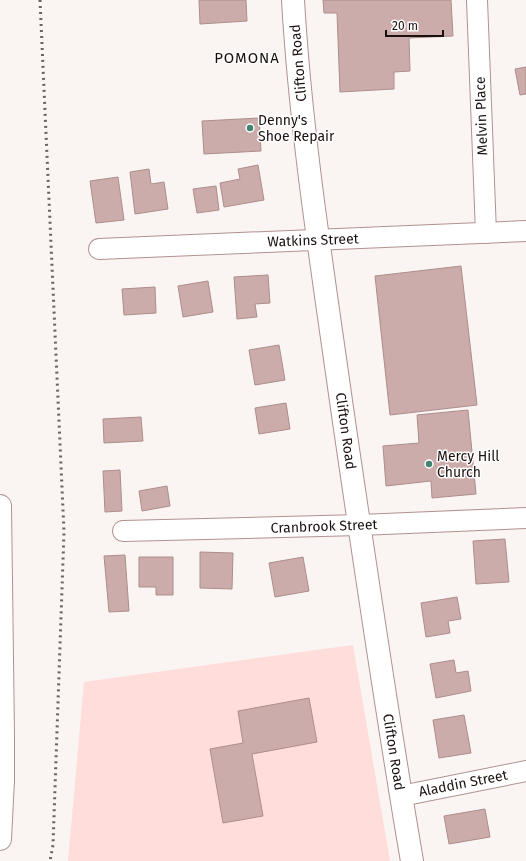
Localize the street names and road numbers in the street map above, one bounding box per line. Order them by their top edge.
street label: Clifton Road [287,24,310,102]
street label: Melvin Place [472,76,491,156]
street label: Watkins Street [267,230,360,251]
street label: Clifton Road [332,391,359,471]
street label: Cranbrook Street [270,516,379,537]
street label: Clifton Road [379,712,408,792]
street label: Aladdin Street [417,766,510,800]

